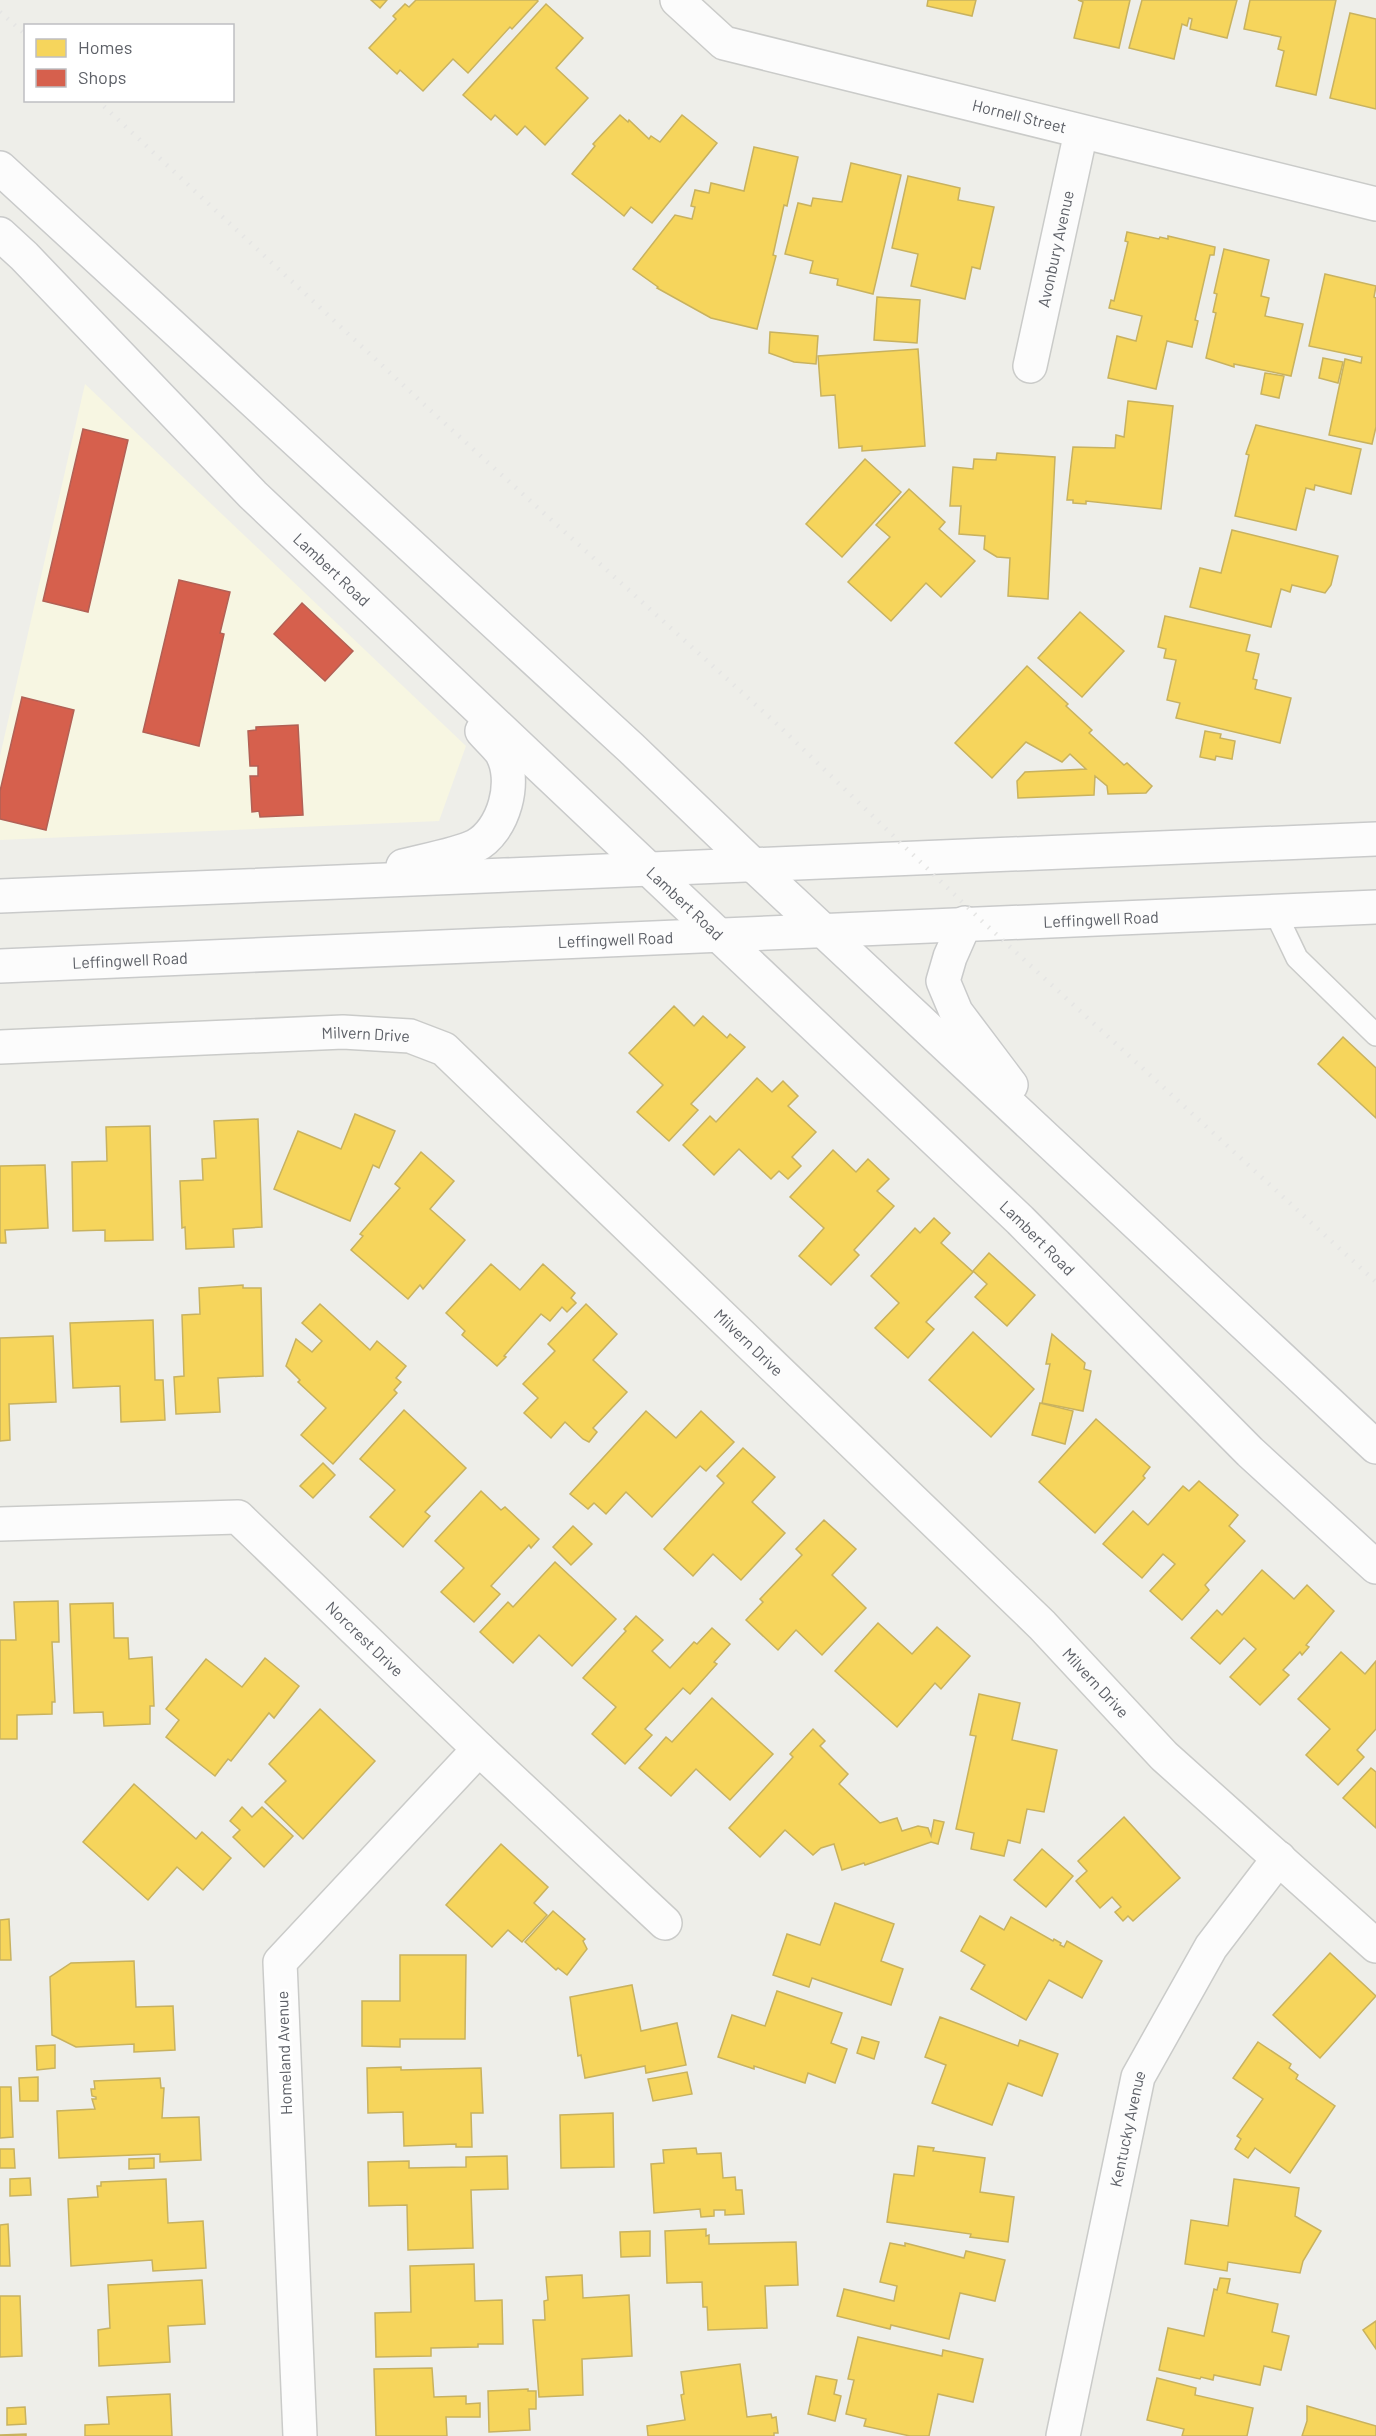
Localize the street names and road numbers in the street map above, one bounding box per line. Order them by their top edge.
street label: Hornell Street [970,95,1069,136]
street label: Avonbury Avenue [1033,188,1077,309]
street label: Lambert Road [290,529,374,610]
street label: Lambert Road [643,862,728,944]
street label: Leffingwell Road [1043,907,1159,931]
street label: Leffingwell Road [557,927,674,951]
street label: Leffingwell Road [72,948,188,972]
street label: Milvern Drive [321,1022,410,1045]
street label: Lambert Road [996,1196,1079,1279]
street label: Milvern Drive [711,1305,788,1380]
street label: Norcrest Drive [322,1597,408,1680]
street label: Milvern Drive [1059,1644,1133,1721]
street label: Homeland Avenue [272,1991,295,2115]
street label: Kentucky Avenue [1105,2066,1149,2189]

